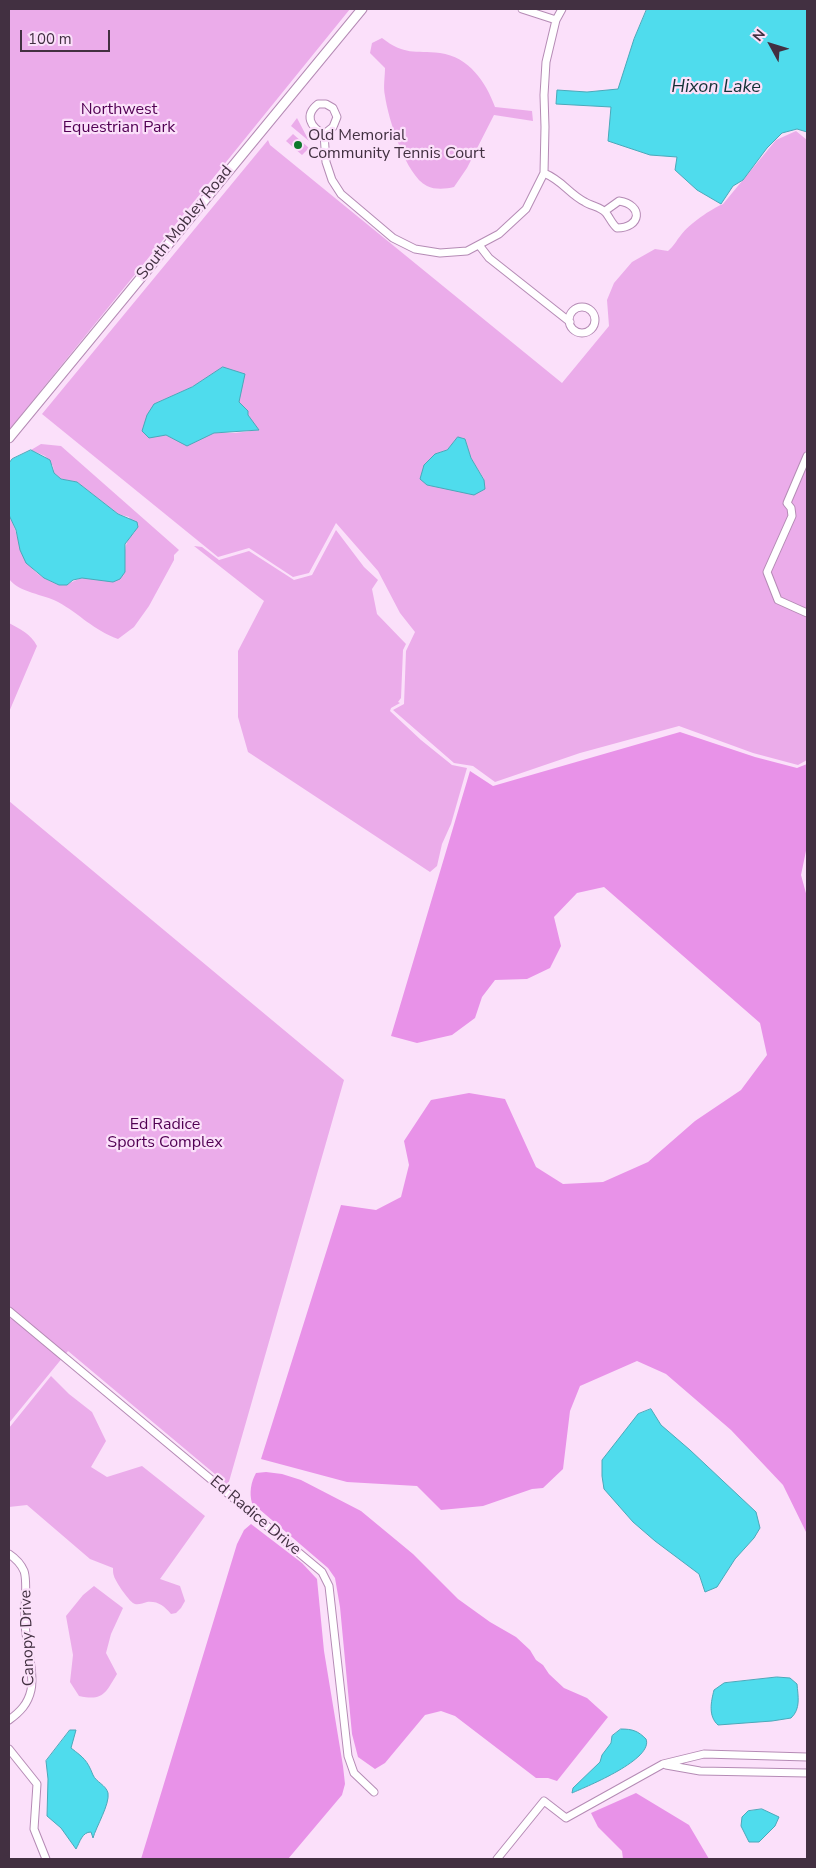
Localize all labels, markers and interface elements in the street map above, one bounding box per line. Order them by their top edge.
scale bar [22,20,112,52]
north arrow [746,20,796,70]
text: N [748,25,770,45]
text: 100 m [28,29,72,49]
water label: Hixon Lake [671,77,761,99]
park label: Northwest Equestrian Park [63,100,175,138]
place label: Old Memorial Community Tennis Court [308,126,485,164]
marker: Old Memorial Community Tennis Court [292,139,304,151]
street label: South Mobley Road [133,162,237,284]
park label: Ed Radice Sports Complex [107,1115,223,1153]
street label: Ed Radice Drive [206,1472,304,1560]
street label: Canopy Drive [17,1589,39,1687]

